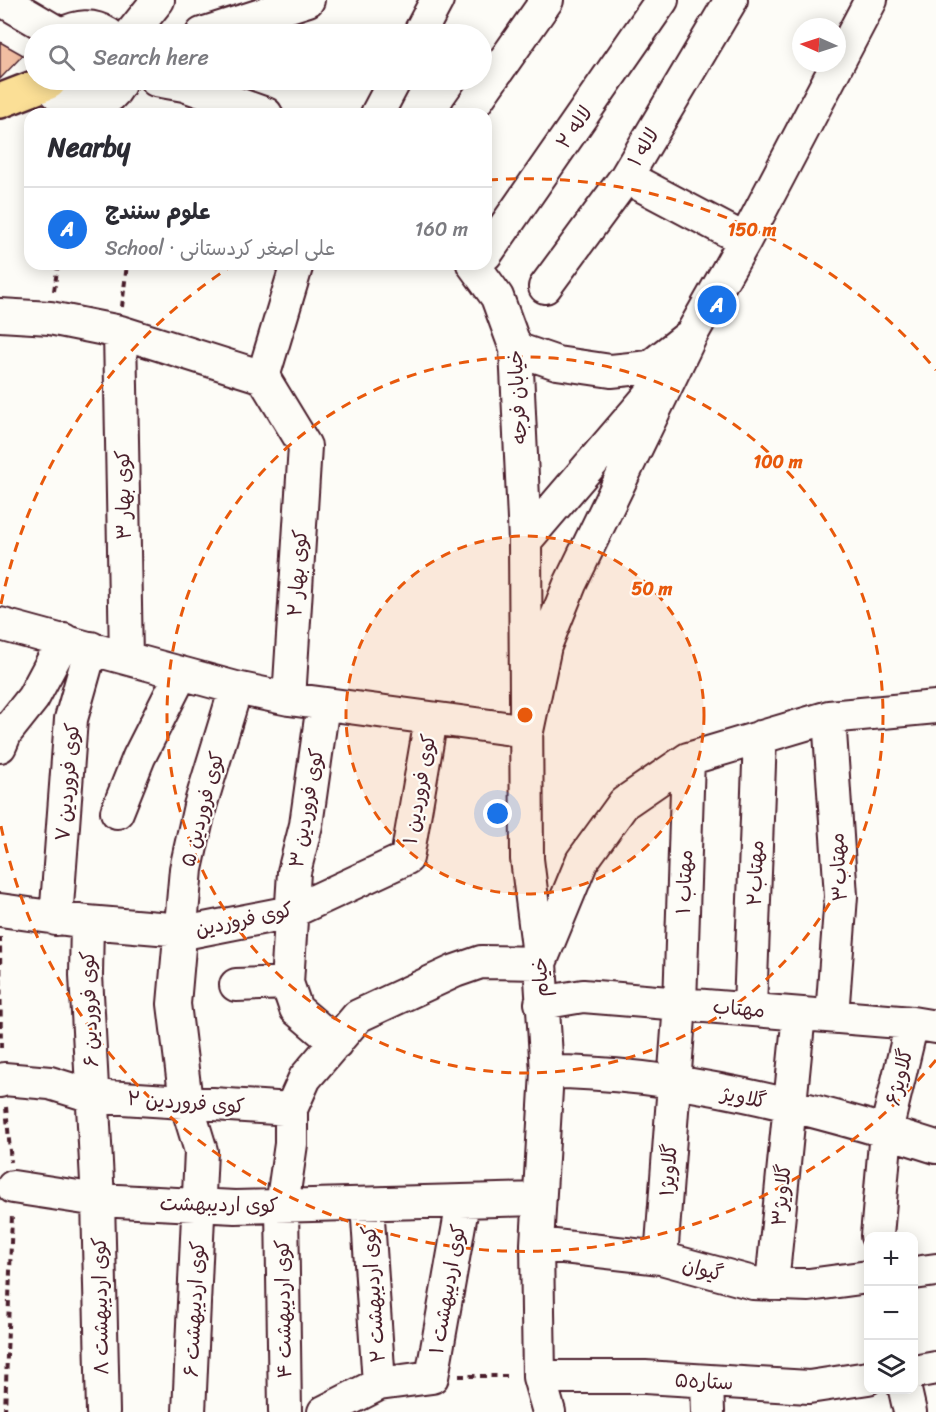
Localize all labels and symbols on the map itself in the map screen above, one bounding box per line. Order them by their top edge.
north arrow [792,18,846,72]
street label: لاله ۲ [547,98,602,156]
street label: لاله ۱ [618,121,669,174]
text: 150 m [728,214,776,246]
pin: A [698,282,736,328]
street label: خیابان فرجه [498,349,537,445]
text: 100 m [754,446,803,478]
street label: کوی بهار ۳ [105,450,142,540]
street label: کوی بهار ۲ [277,528,318,618]
text: 50 m [632,573,673,605]
centre of rings [515,705,535,725]
street label: کوی فروردین ۷ [45,721,90,843]
street label: کوی فروردین ۱ [393,731,446,847]
street label: کوی فروردین ۳ [279,746,334,871]
street label: کوی فروردین ۵ [170,747,235,871]
your location [483,799,512,828]
street label: مهتاب۳ [819,832,858,902]
street label: مهتاب۲ [737,839,774,907]
street label: مهتاب ۱ [666,849,703,915]
street label: کوی فروردین [192,892,296,947]
street label: کوی فروردین ۶ [70,950,109,1068]
street label: خیام [522,956,559,998]
street label: مهتاب [711,989,767,1028]
street label: گلاویژ۶ [876,1045,923,1109]
street label: گلاویژ [716,1076,770,1119]
street label: کوی فروردین ۲ [126,1081,246,1124]
street label: گلاویژ۱ [649,1142,688,1198]
street label: گلاویژ۳ [761,1163,802,1227]
street label: کوی اردیبهشت [159,1186,279,1223]
street label: کوی اردیبهشت ۱ [419,1221,476,1357]
street label: کوی اردیبهشت ۲ [351,1224,396,1364]
street label: کوی اردیبهشت ۸ [82,1237,119,1375]
street label: کوی اردیبهشت ۴ [265,1239,302,1379]
street label: کوی اردیبهشت ۶ [173,1240,216,1378]
street label: گیوان [678,1247,727,1292]
street label: ستاره۵ [674,1362,734,1401]

